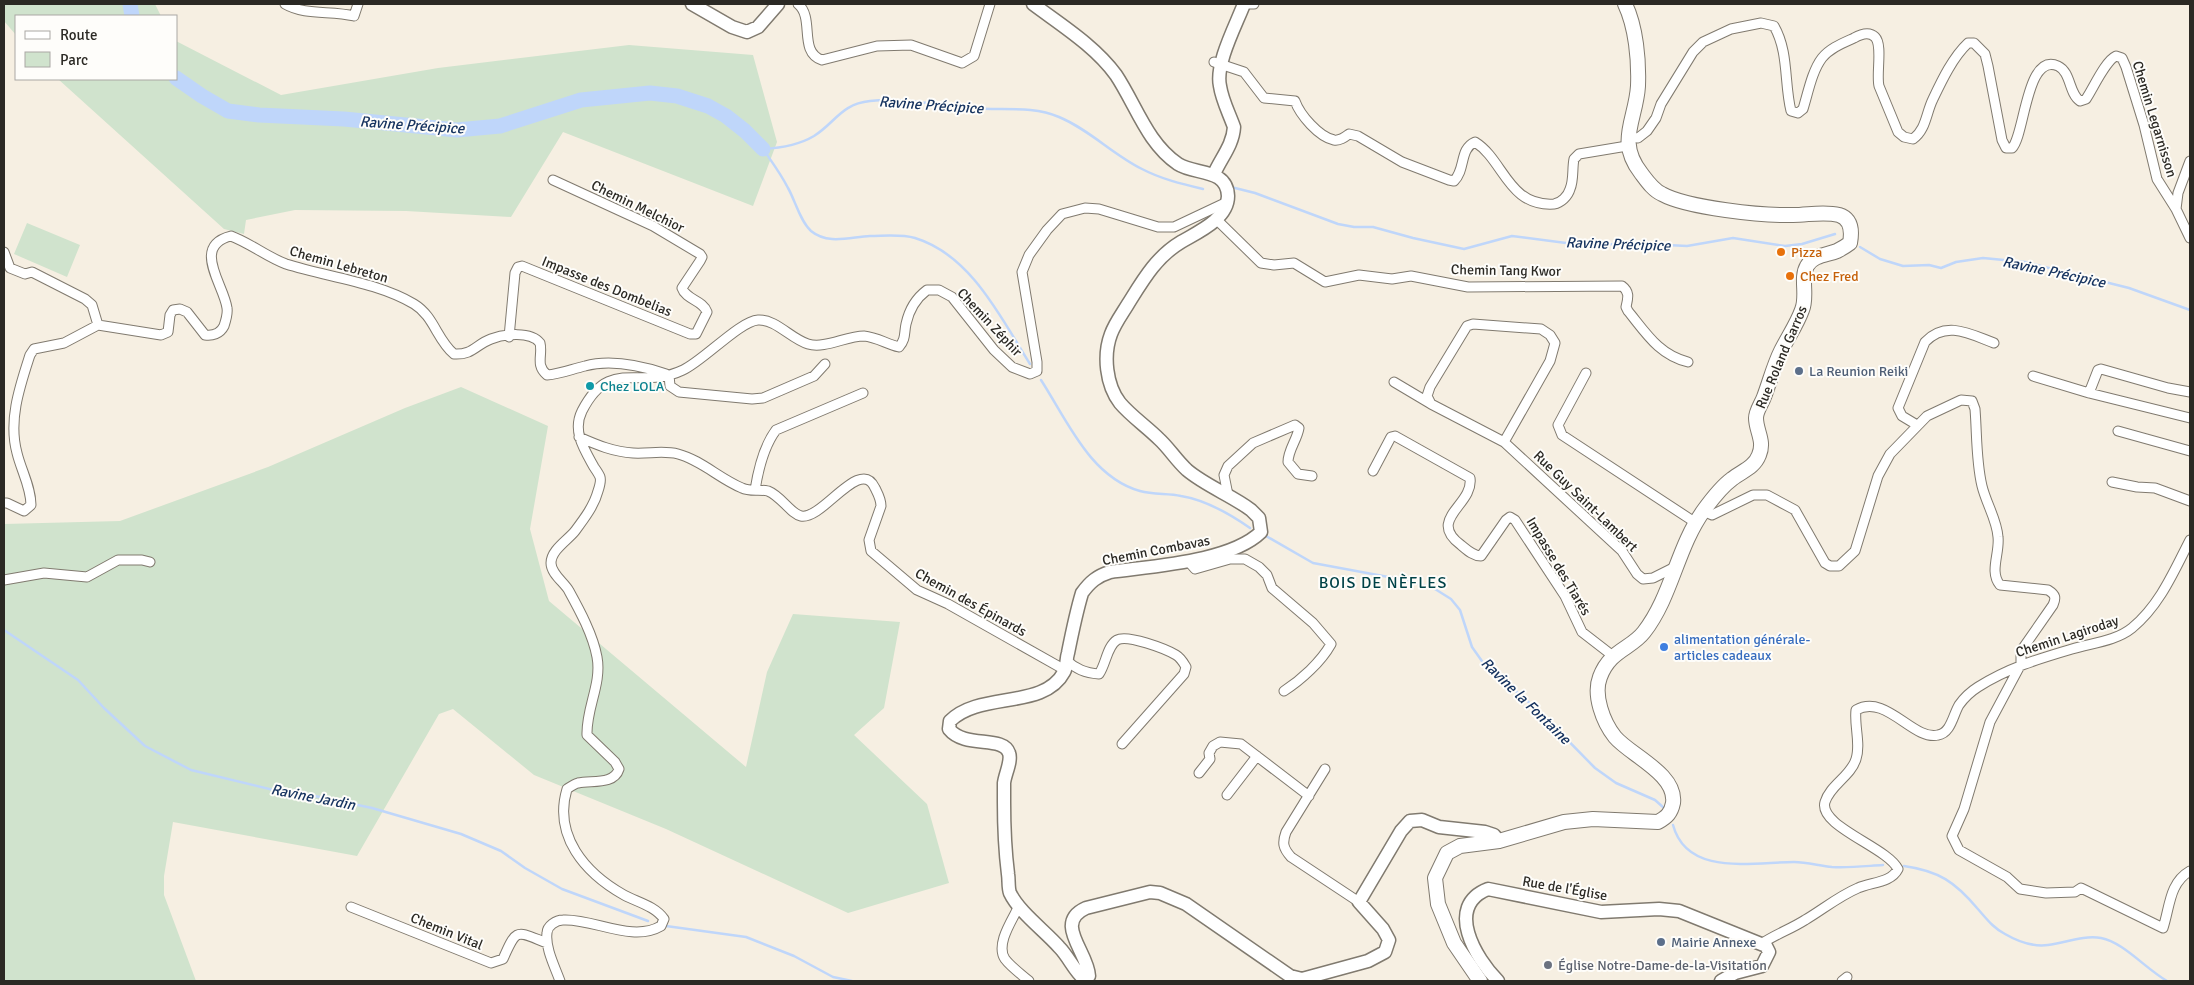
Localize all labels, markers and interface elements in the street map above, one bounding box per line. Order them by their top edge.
legend [15,15,178,80]
text: Route [60,26,97,44]
text: Parc [60,51,88,69]
street label: Chemin Legarnisson [2129,59,2180,179]
water label: Ravine Précipice [878,92,985,118]
water label: Ravine Précipice [359,112,466,138]
street label: Chemin Melchior [588,177,688,237]
water label: Ravine Précipice [1565,233,1672,255]
street label: Chemin Lebreton [288,242,390,287]
place label: Pizza [1791,244,1822,261]
marker: Pizza [1775,246,1787,258]
water label: Ravine Précipice [2001,252,2109,292]
street label: Impasse des Dombelias [539,253,674,320]
street label: Chemin Tang Kwor [1451,261,1562,280]
place label: Chez Fred [1800,268,1859,285]
marker: Chez Fred [1784,270,1796,282]
street label: Chemin Zéphir [954,285,1026,361]
street label: Rue Roland Garros [1752,303,1811,411]
place label: La Reunion Reiki [1809,363,1908,380]
marker: La Reunion Reiki [1793,365,1805,377]
place label: Chez LOLA [600,378,665,395]
marker: Chez LOLA [584,380,596,392]
street label: Rue Guy Saint-Lambert [1530,447,1641,556]
street label: Impasse des Tiarés [1523,514,1595,618]
street label: Chemin Combavas [1101,532,1211,569]
street label: Chemin des Épinards [912,565,1029,640]
district label: BOIS DE NÈFLES [1319,573,1447,593]
street label: Chemin Lagiroday [2014,612,2121,661]
place label: alimentation générale- articles cadeaux [1674,631,1811,664]
marker: alimentation générale- articles cadeaux [1658,641,1670,653]
water label: Ravine la Fontaine [1478,654,1576,749]
water label: Ravine Jardin [269,780,357,814]
street label: Rue de l'Église [1521,873,1609,904]
street label: Chemin Vital [408,909,486,954]
place label: Mairie Annexe [1671,934,1757,951]
marker: Mairie Annexe [1655,936,1667,948]
place label: Église Notre-Dame-de-la-Visitation [1558,957,1767,974]
marker: Église Notre-Dame-de-la-Visitation [1542,959,1554,971]

